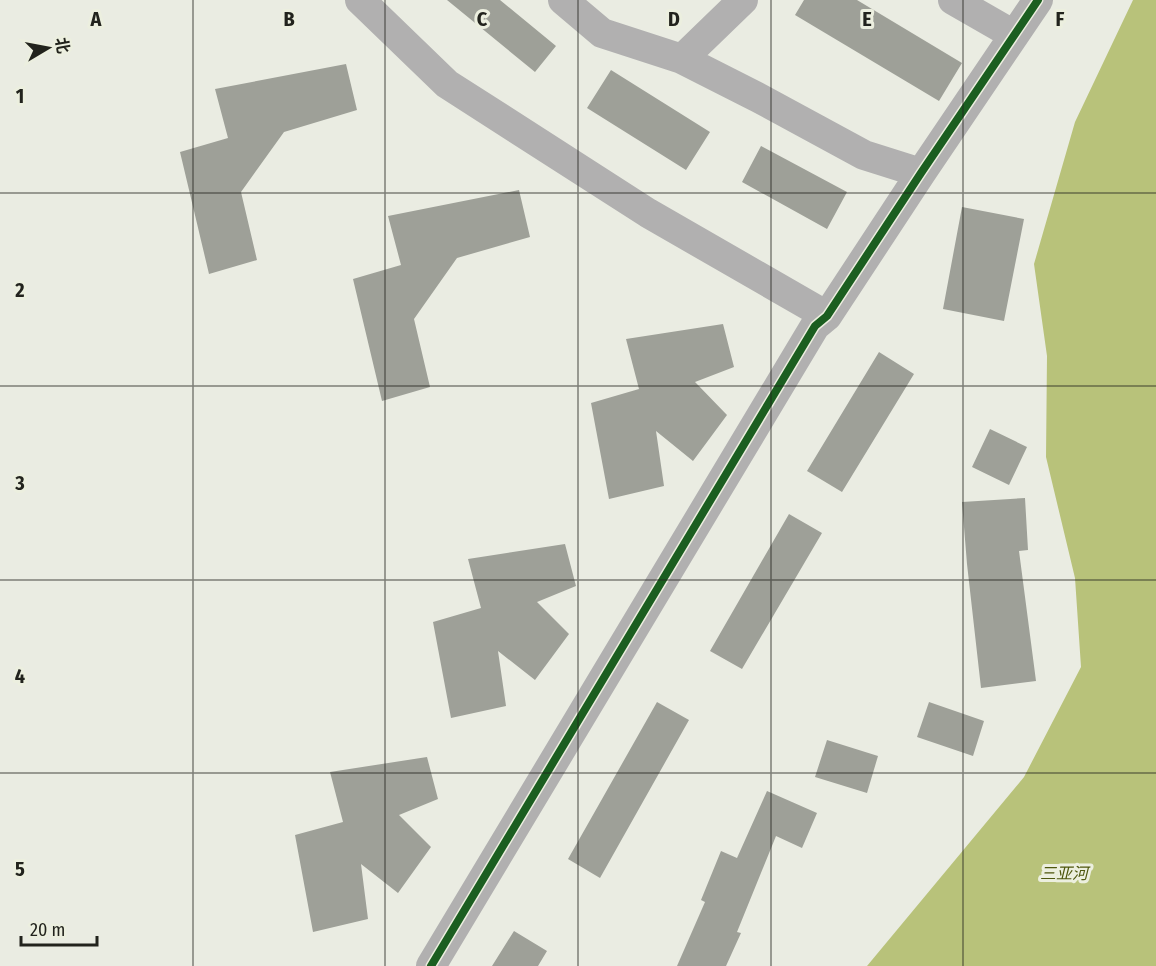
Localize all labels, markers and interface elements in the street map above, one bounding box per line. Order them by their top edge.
text: A [90,7,103,31]
text: B [283,7,295,31]
text: C [477,7,488,31]
text: D [668,7,680,31]
text: E [862,7,872,31]
text: F [1056,7,1065,31]
north arrow [18,18,78,78]
text: 北 [52,36,73,55]
text: 1 [16,84,24,108]
text: 2 [14,278,25,302]
text: 3 [14,471,25,495]
text: 4 [15,664,25,688]
text: 5 [15,857,25,881]
water label: 三亚河 [1040,864,1091,883]
scale bar [21,909,98,947]
text: 20 m [30,919,65,941]

